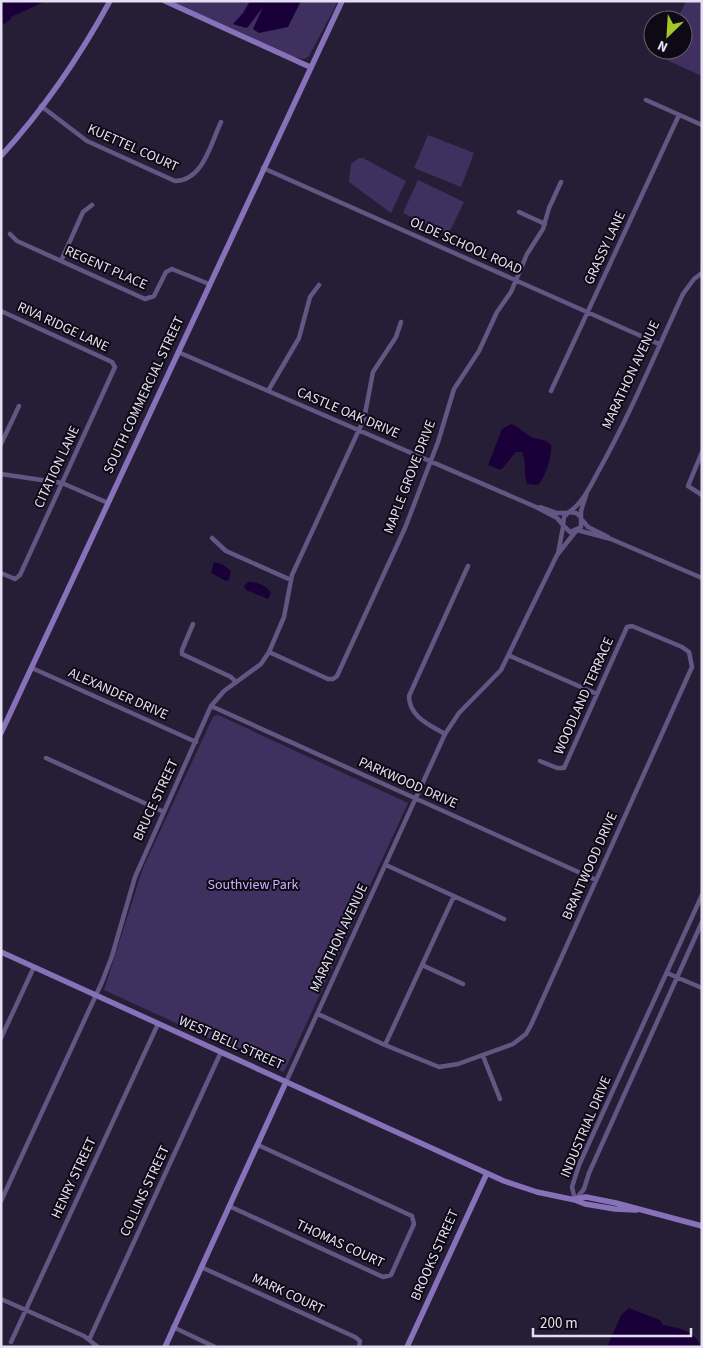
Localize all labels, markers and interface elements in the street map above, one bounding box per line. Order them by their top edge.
north arrow [643,10,693,60]
text: N [654,35,671,57]
street label: KUETTEL COURT [84,119,182,177]
street label: GRASSY LANE [579,208,631,288]
street label: OLDE SCHOOL ROAD [407,212,525,280]
street label: REGENT PLACE [62,241,150,295]
street label: RIVA RIDGE LANE [14,297,112,357]
street label: SOUTH COMMERCIAL STREET [99,313,190,477]
street label: MARATHON AVENUE [597,317,665,433]
street label: CASTLE OAK DRIVE [294,382,402,444]
street label: MAPLE GROVE DRIVE [379,417,441,537]
street label: CITATION LANE [29,423,85,511]
street label: WOODLAND TERRACE [549,634,619,758]
street label: ALEXANDER DRIVE [65,663,171,725]
street label: PARKWOOD DRIVE [355,752,461,814]
street label: BRUCE STREET [128,755,184,844]
street label: BRANTWOOD DRIVE [557,809,623,923]
park label: Southview Park [207,875,299,895]
street label: MARATHON AVENUE [305,880,373,996]
street label: WEST BELL STREET [175,1011,287,1075]
street label: INDUSTRIAL DRIVE [556,1073,616,1181]
street label: HENRY STREET [46,1133,102,1222]
street label: COLLINS STREET [115,1142,175,1240]
street label: BROOKS STREET [406,1206,464,1304]
street label: THOMAS COURT [293,1215,388,1273]
street label: MARK COURT [248,1268,328,1320]
scale bar [533,1306,690,1338]
text: 200 m [540,1313,578,1334]

